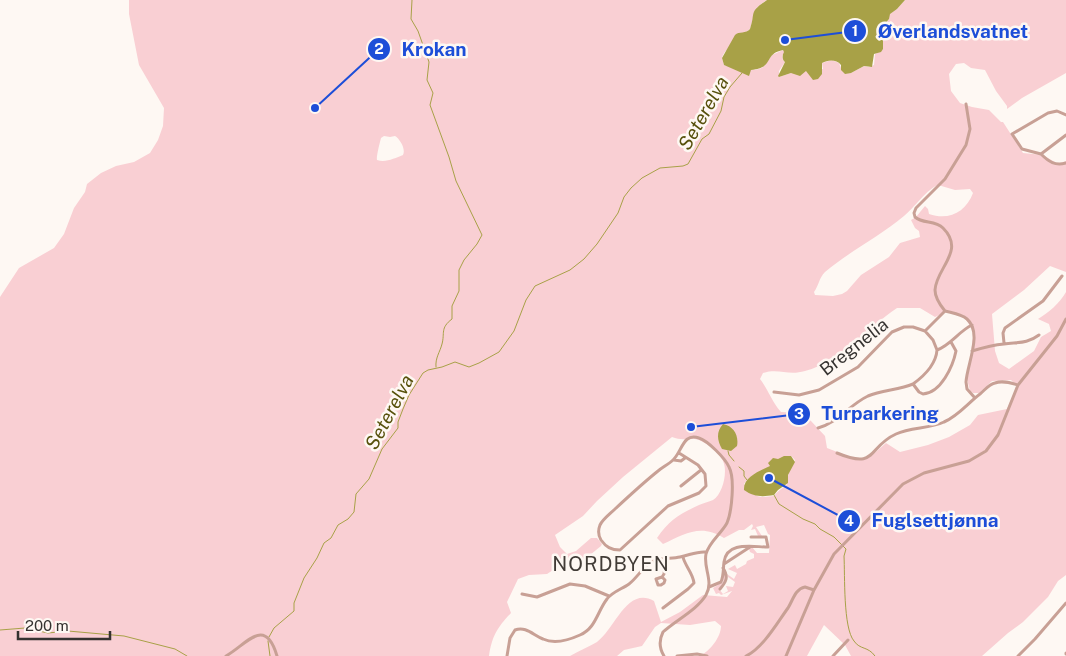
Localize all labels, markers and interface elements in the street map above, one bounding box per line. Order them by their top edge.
callout: Øverlandsvatnet [843,14,1038,48]
text: Øverlandsvatnet [878,20,1028,42]
text: 1 [852,22,858,39]
callout: Krokan [367,32,477,66]
text: Krokan [401,38,467,60]
text: 2 [374,40,384,57]
water label: Seterelva [673,72,733,154]
street label: Bregnelia [815,313,892,380]
water label: Seterelva [360,371,418,453]
callout: Turparkering [786,397,949,431]
text: Turparkering [821,402,939,424]
text: 3 [794,405,804,422]
callout: Fuglsettjønna [836,504,1008,538]
text: Fuglsettjønna [871,509,999,531]
text: 4 [844,512,854,529]
district label: NORDBYEN [552,552,670,576]
scale bar [18,608,110,640]
text: 200 m [25,617,69,634]

